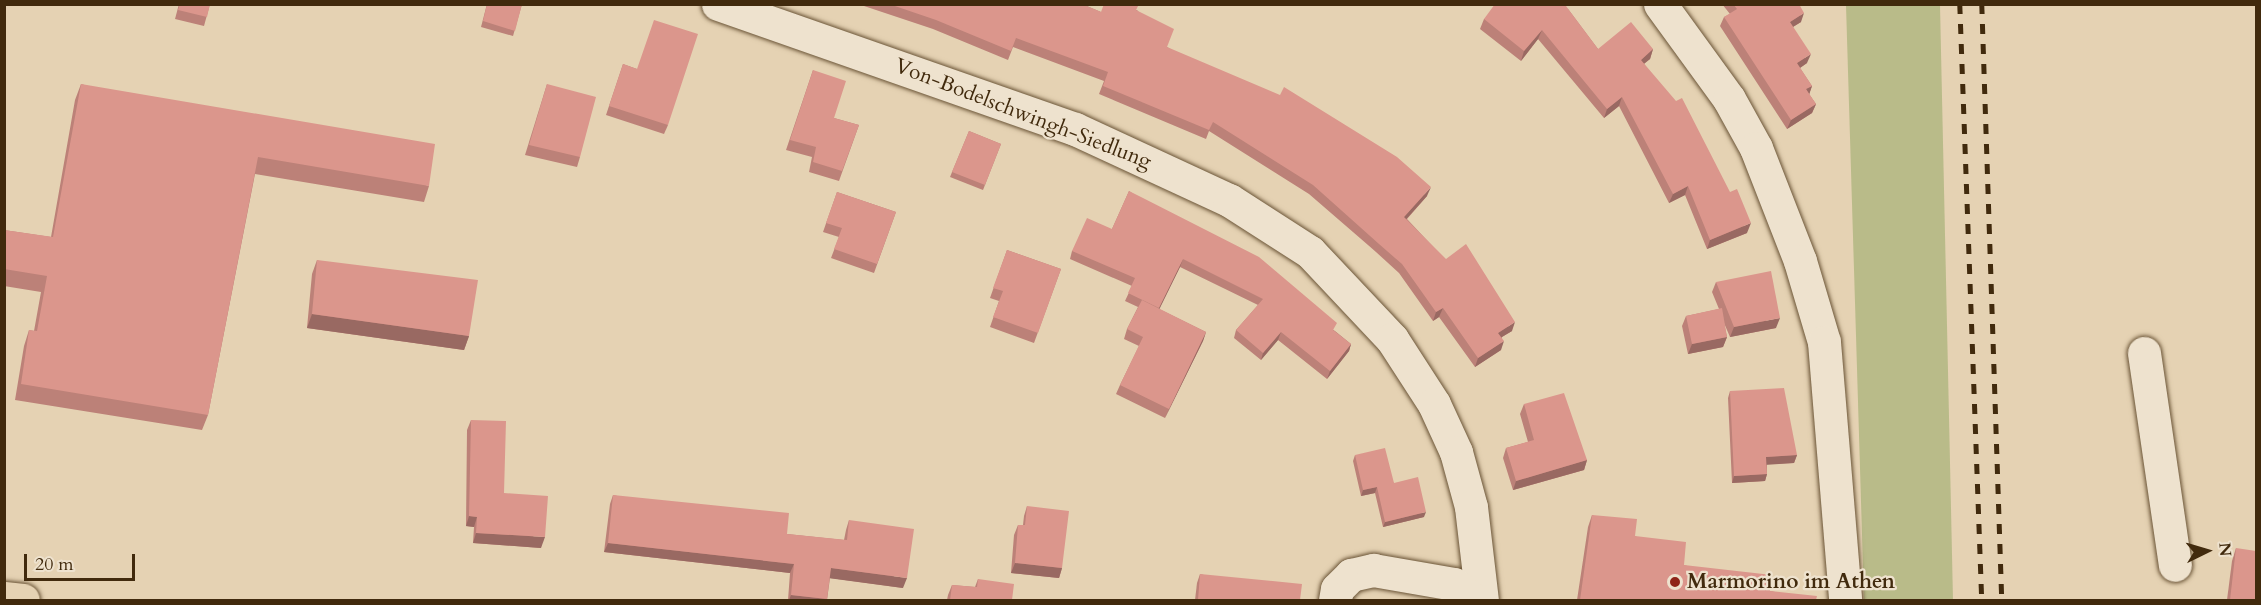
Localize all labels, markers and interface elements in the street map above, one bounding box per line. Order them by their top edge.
street label: Von-Bodelschwingh-Siedlung [891,53,1155,175]
north arrow [2177,521,2237,581]
scale bar [27,542,138,580]
text: N [2213,542,2236,557]
text: 20 m [35,552,74,577]
place label: Marmorino im Athen [1687,569,1895,595]
marker: Marmorino im Athen [1668,575,1682,589]

